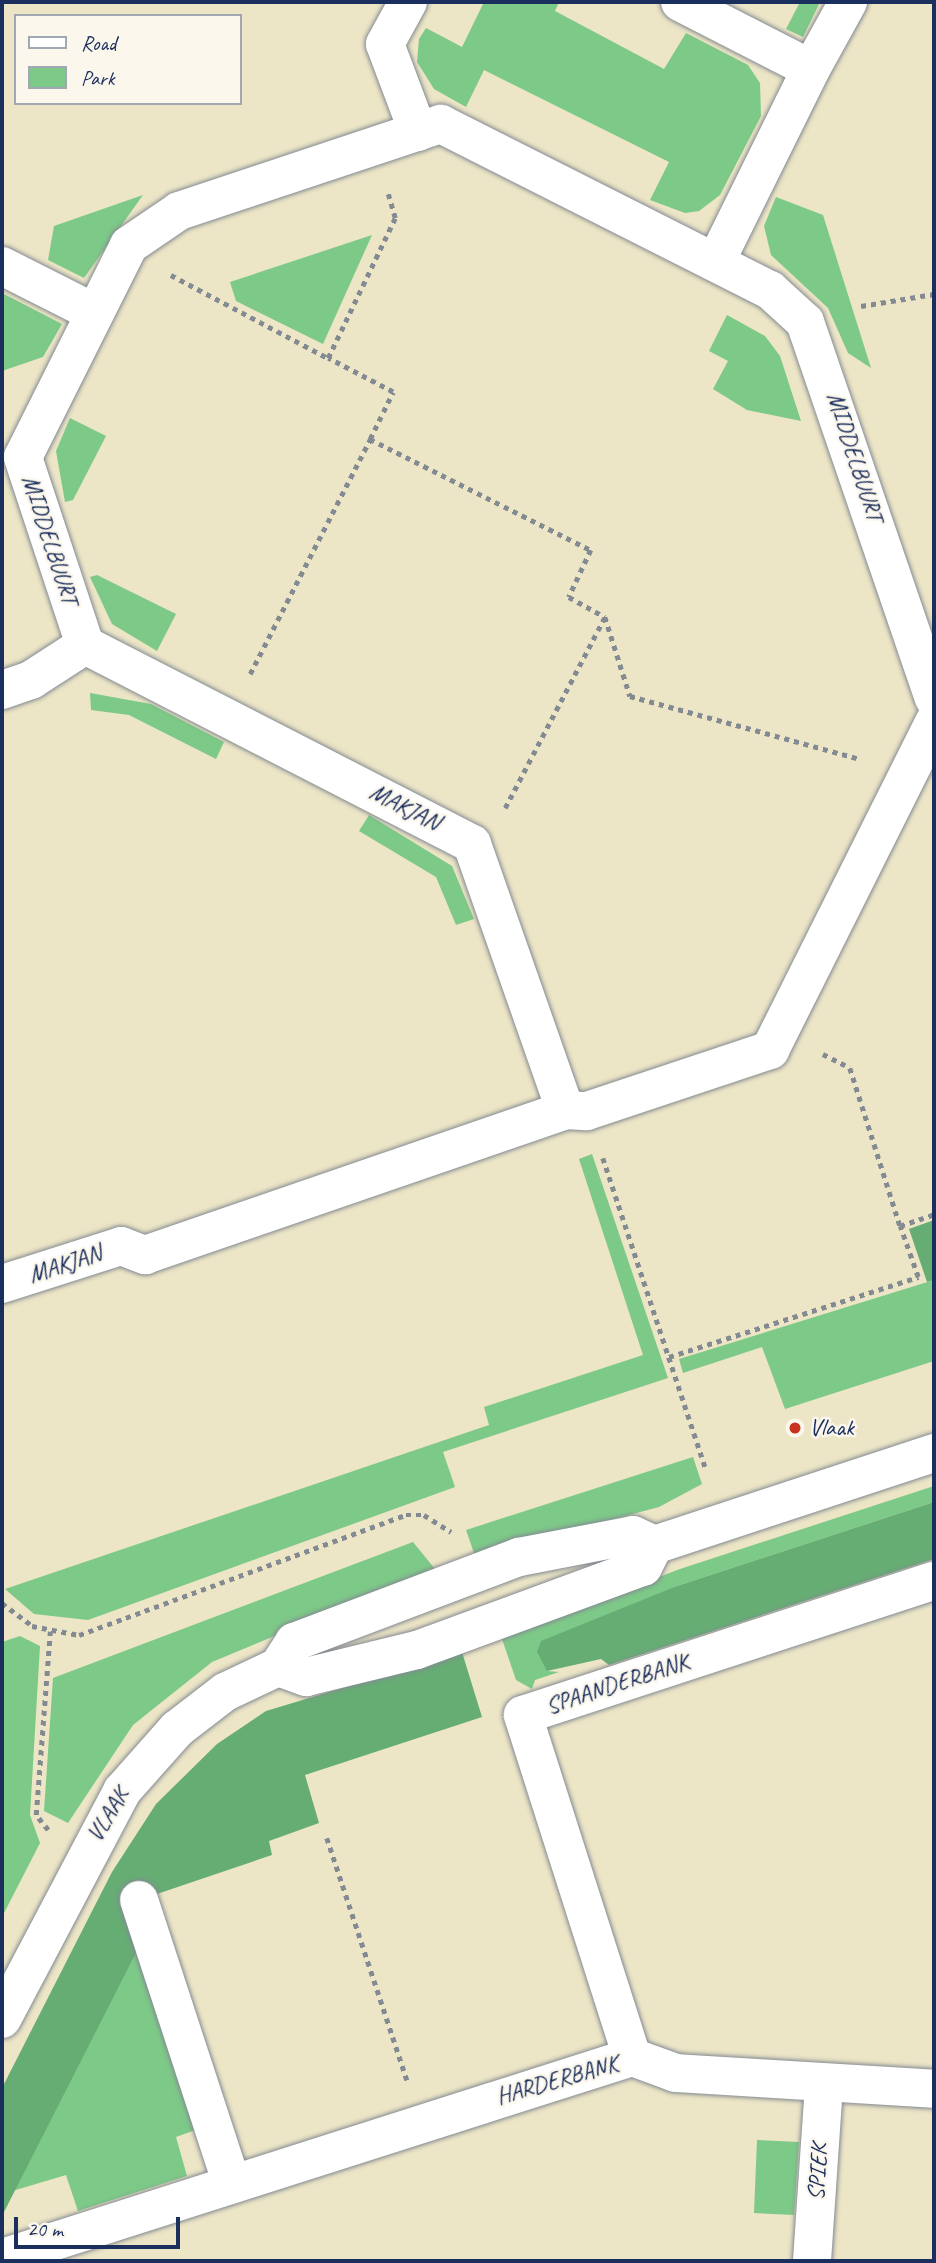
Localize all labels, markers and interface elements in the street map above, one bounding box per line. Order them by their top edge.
legend [14,14,242,105]
text: Road [81,30,116,56]
text: Park [81,65,114,91]
street label: MIDDELBUURT [821,389,889,525]
street label: MIDDELBUURT [16,472,84,608]
street label: MAKJAN [365,777,445,837]
street label: MAKJAN [25,1239,105,1289]
place label: Vlaak [809,1414,854,1442]
marker: Vlaak [787,1420,803,1436]
street label: SPAANDERBANK [542,1647,692,1721]
street label: VLAAK [80,1783,136,1847]
street label: HARDERBANK [493,2049,621,2111]
street label: SPIEK [802,2143,834,2201]
scale bar [18,2204,184,2248]
text: 20 m [27,2216,63,2242]

